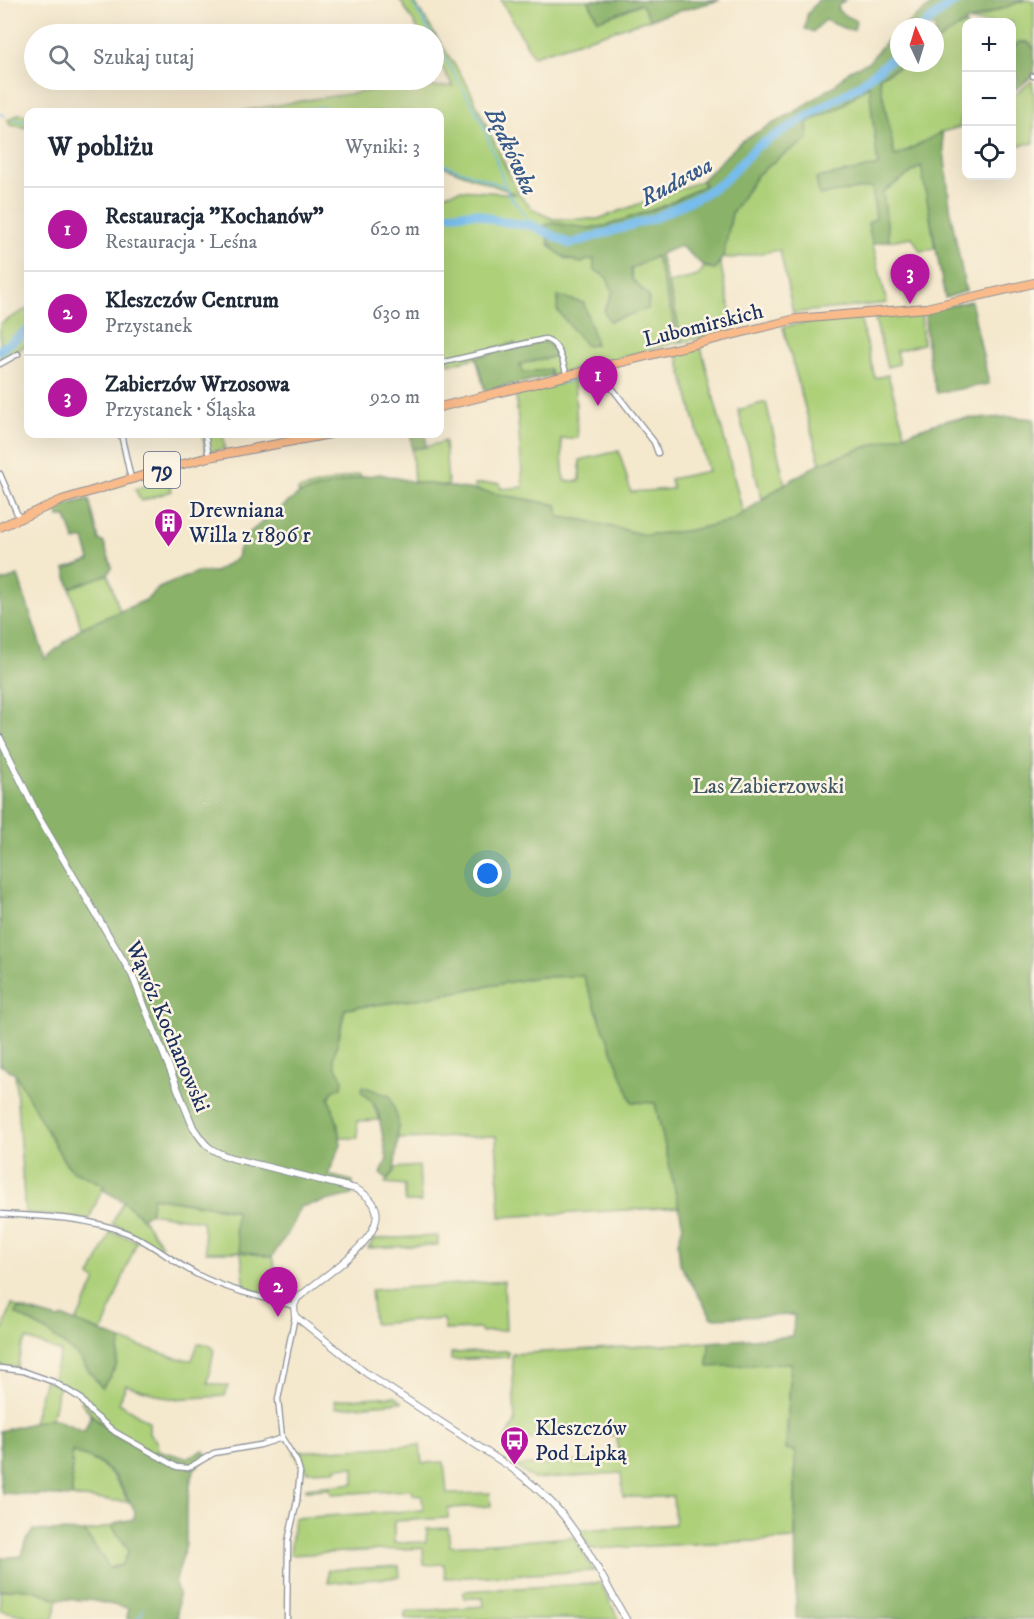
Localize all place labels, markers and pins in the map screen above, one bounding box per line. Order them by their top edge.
pin: 3 [890,254,930,304]
pin: 1 [578,356,618,406]
place label: Drewniana Willa z 1896 r [188,497,312,549]
building icon: Drewniana Willa z 1896 r [152,506,184,548]
pin: 2 [258,1268,298,1317]
place label: Kleszczów Pod Lipką [535,1415,627,1467]
bus stop icon: Kleszczów Pod Lipką [498,1424,530,1466]

